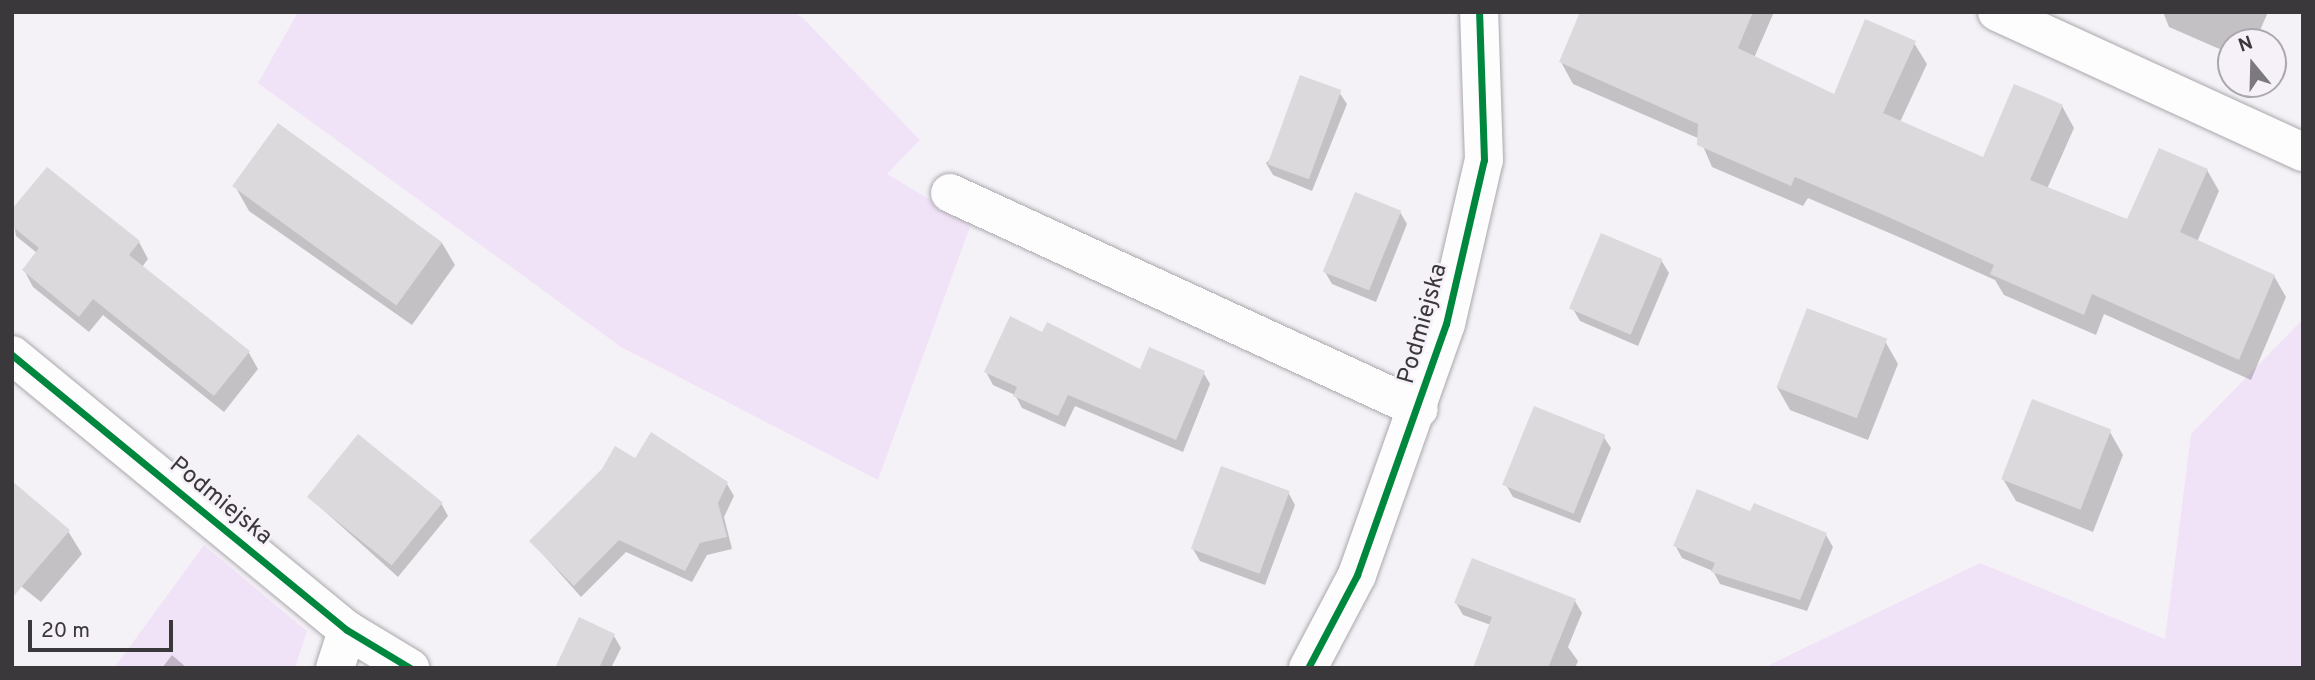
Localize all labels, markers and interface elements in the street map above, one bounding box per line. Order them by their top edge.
north arrow [2217,28,2287,98]
text: N [2235,31,2256,59]
street label: Podmiejska [1393,260,1455,388]
street label: Podmiejska [163,452,277,552]
scale bar [32,606,177,650]
text: 20 m [41,618,90,645]

